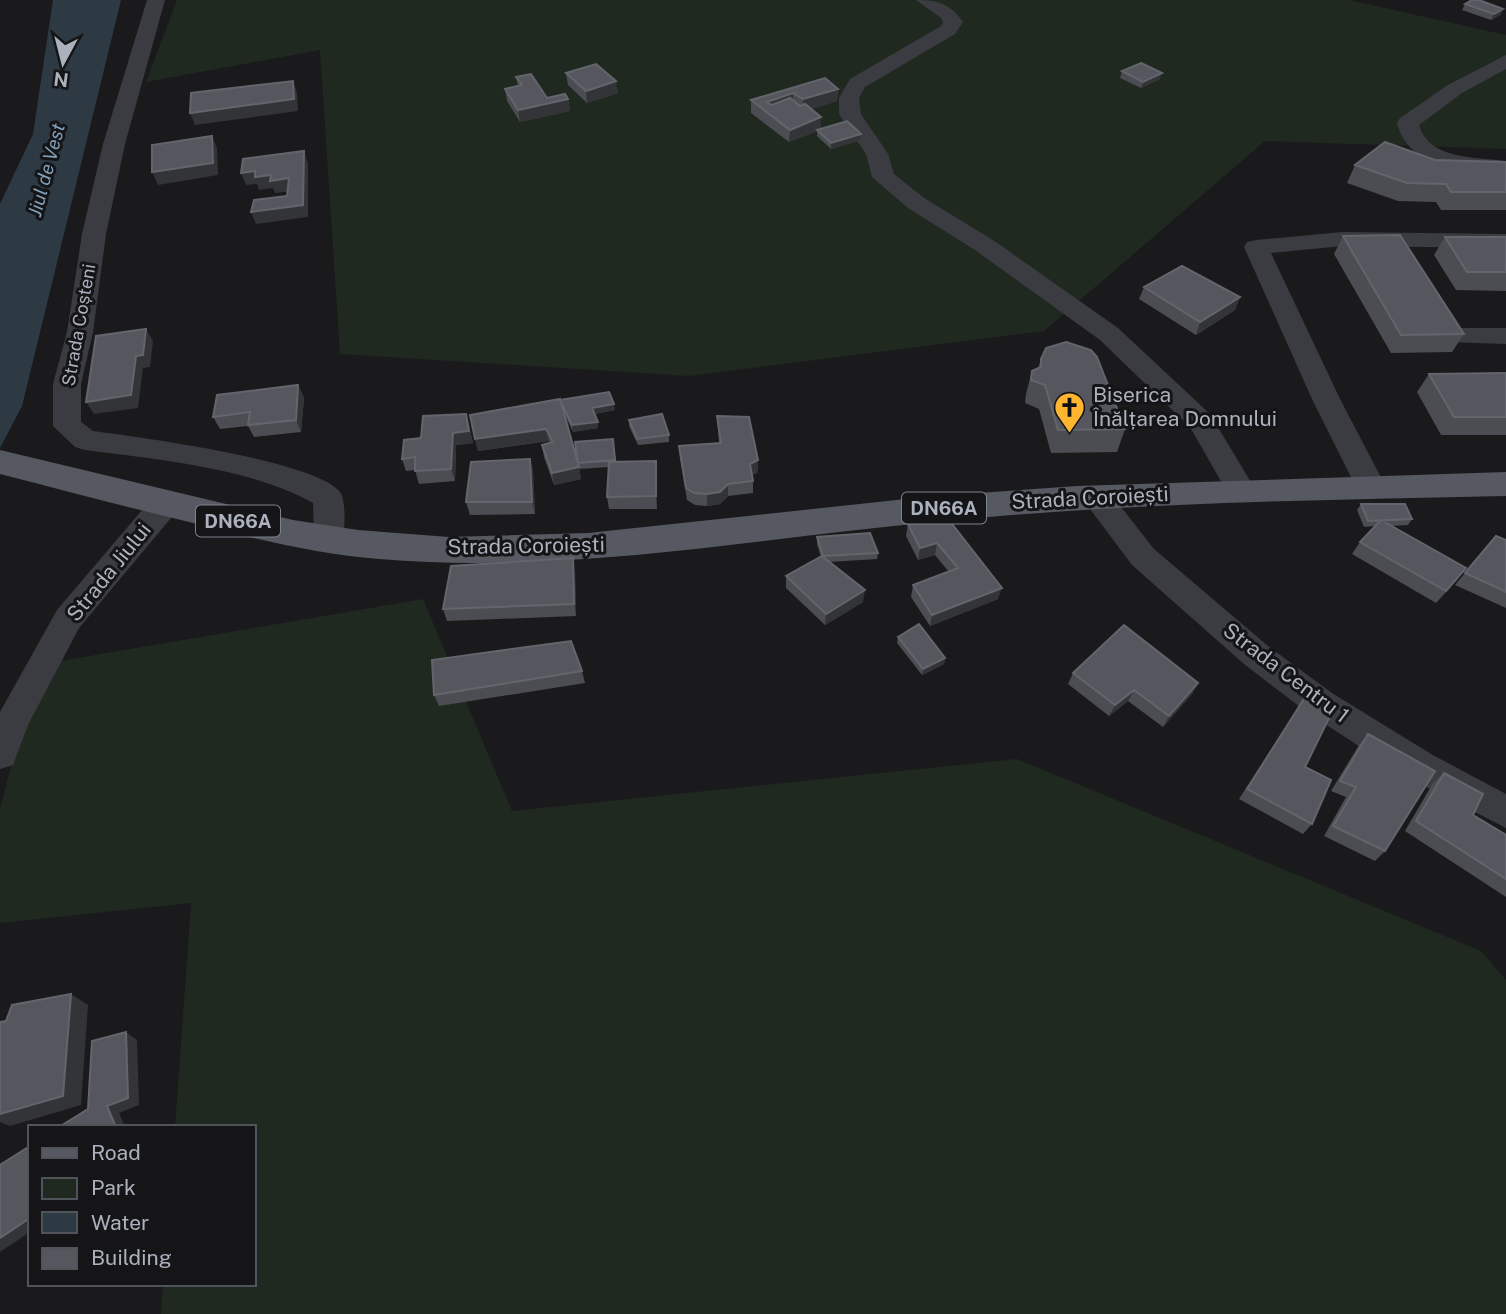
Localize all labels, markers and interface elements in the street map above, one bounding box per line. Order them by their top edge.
north arrow [28,28,98,98]
text: N [52,68,70,92]
water label: Jiul de Vest [23,121,69,219]
street label: Strada Coșteni [57,262,100,388]
place label: Biserica Înălțarea Domnului [1092,382,1277,431]
church icon: Biserica Înălțarea Domnului [1053,390,1087,434]
street label: Strada Coroiești [1011,481,1169,514]
road number: DN66A [902,492,986,524]
road number: DN66A [196,506,280,536]
street label: Strada Jiului [61,517,156,626]
street label: Strada Coroiești [447,532,605,559]
street label: Strada Centru 1 [1219,617,1354,728]
legend [28,1125,256,1286]
text: Road [91,1140,141,1165]
text: Park [91,1175,136,1200]
text: Water [91,1210,149,1235]
text: Building [91,1245,172,1270]

